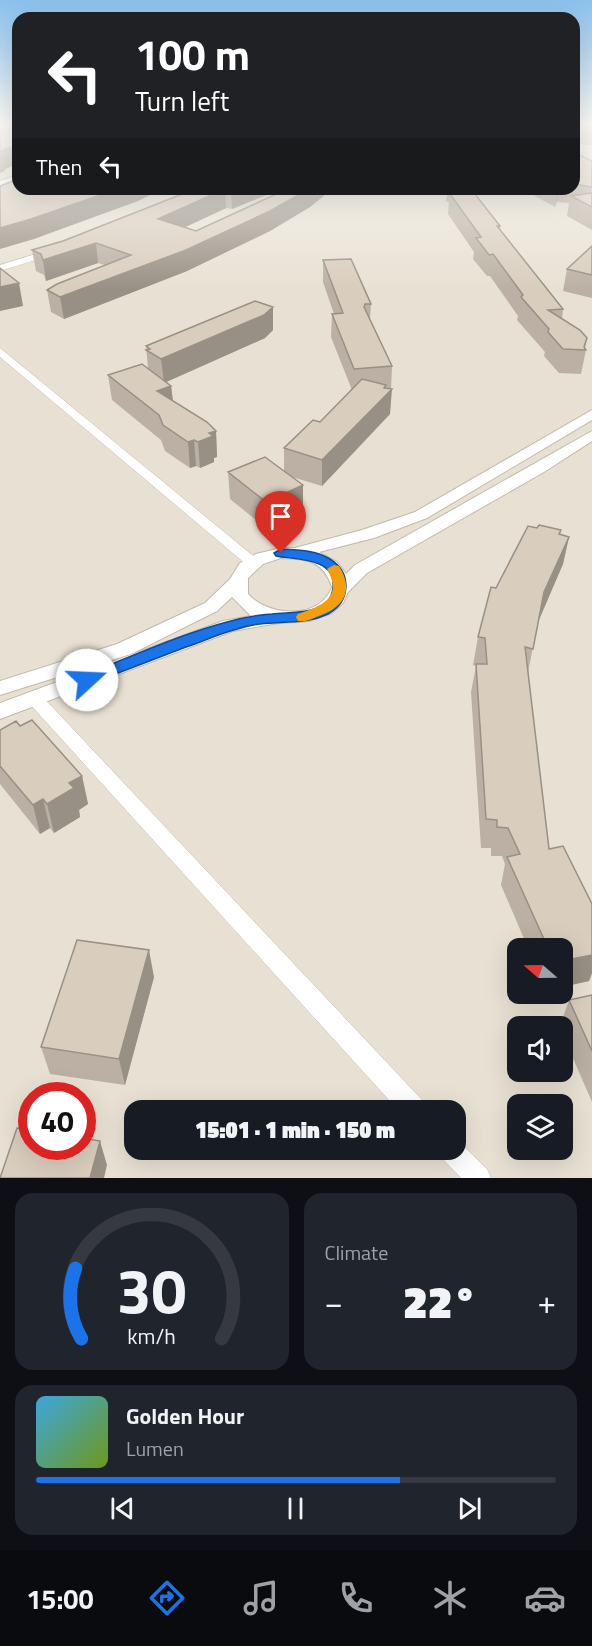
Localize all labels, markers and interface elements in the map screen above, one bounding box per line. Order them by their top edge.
text: 100 m [135,22,250,86]
icon: left [36,36,114,114]
text: Turn left [135,80,229,121]
text: Then [36,150,82,184]
icon: left [94,150,127,183]
pin [255,491,306,553]
icon: arrive [264,500,297,533]
position arrow [55,648,119,712]
north arrow [507,938,573,1004]
map controls [507,938,573,1160]
button: sound [507,1016,573,1082]
speed limit sign: 40 [18,1082,96,1160]
button: layers [507,1094,573,1160]
text: 15:01 · 1 min · 150 m [195,1113,395,1147]
text: Climate [325,1237,388,1268]
text: 30 [117,1242,187,1337]
text: 22° [403,1267,477,1335]
text: − [325,1277,343,1327]
text: + [538,1277,556,1327]
text: km/h [127,1320,176,1352]
text: Golden Hour [126,1399,244,1433]
text: Lumen [126,1433,184,1464]
icon: previous [106,1492,139,1525]
icon: pause [279,1492,312,1525]
icon: next [453,1492,486,1525]
icon: directions [146,1577,188,1619]
icon: music [240,1577,282,1619]
icon: phone [335,1577,377,1619]
icon: climate [429,1577,471,1619]
icon: car [524,1577,566,1619]
text: 15:00 [26,1578,94,1619]

